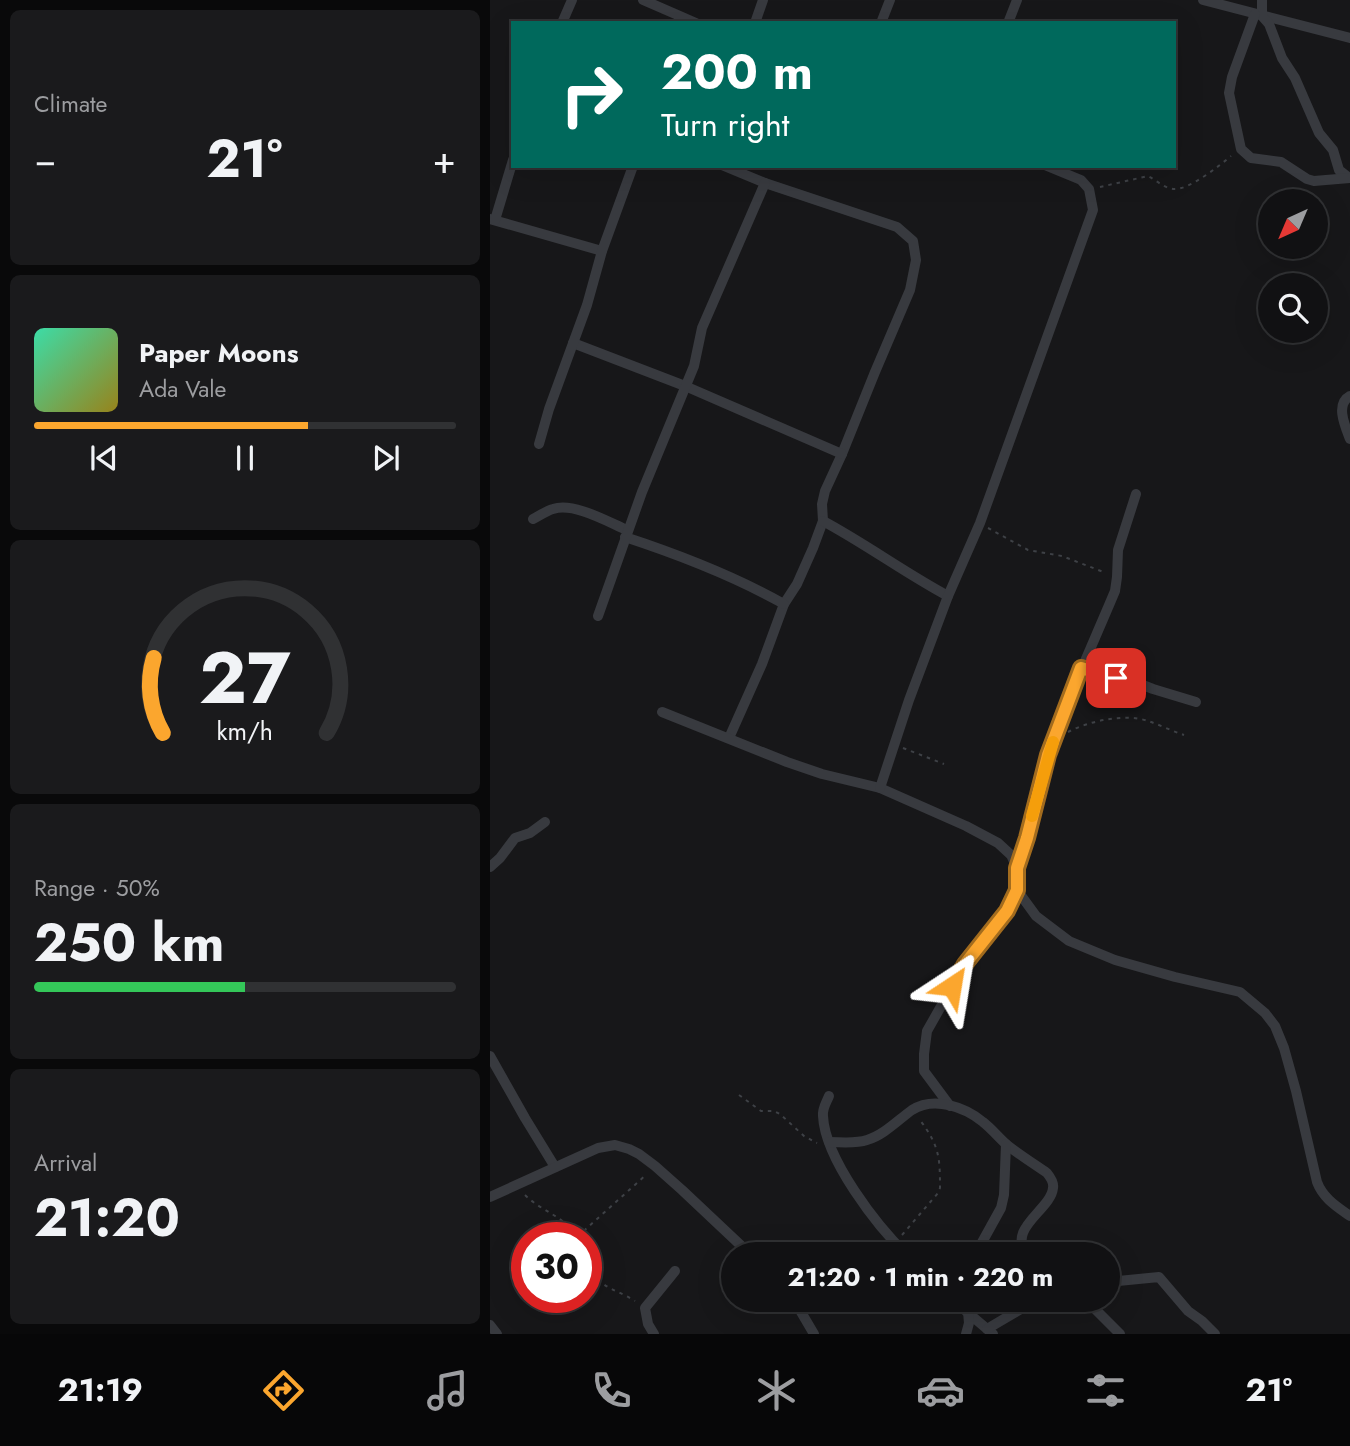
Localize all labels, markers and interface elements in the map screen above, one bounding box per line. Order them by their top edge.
text: 200 m [661,37,813,107]
icon: right [546,49,637,140]
text: Climate [34,87,107,121]
text: Turn right [661,102,790,148]
text: 21° [207,121,283,197]
text: − [34,132,56,187]
text: + [433,132,456,187]
north arrow [1258,189,1328,259]
map controls [1258,189,1328,343]
button: search [1258,273,1328,343]
text: Paper Moons [139,334,299,372]
text: Ada Vale [139,372,226,406]
icon: previous [85,439,123,477]
icon: pause [226,439,264,477]
icon: next [367,439,405,477]
text: 27 [199,625,291,730]
pin [1086,648,1146,708]
icon: arrive [1097,659,1135,697]
text: km/h [217,713,273,749]
text: Range · 50% [34,871,160,905]
text: 250 km [34,905,224,981]
position arrow [915,949,989,1023]
text: Arrival [34,1146,97,1180]
text: 21:20 [34,1180,180,1256]
speed limit sign: 30 [511,1222,602,1313]
text: 21:20 · 1 min · 220 m [788,1258,1053,1296]
icon: directions [259,1366,308,1415]
icon: music [423,1366,472,1415]
icon: phone [587,1366,636,1415]
icon: climate [752,1366,801,1415]
icon: car [916,1366,965,1415]
icon: filters [1081,1366,1130,1415]
text: 21:19 [58,1367,143,1413]
text: 21° [1245,1367,1292,1413]

